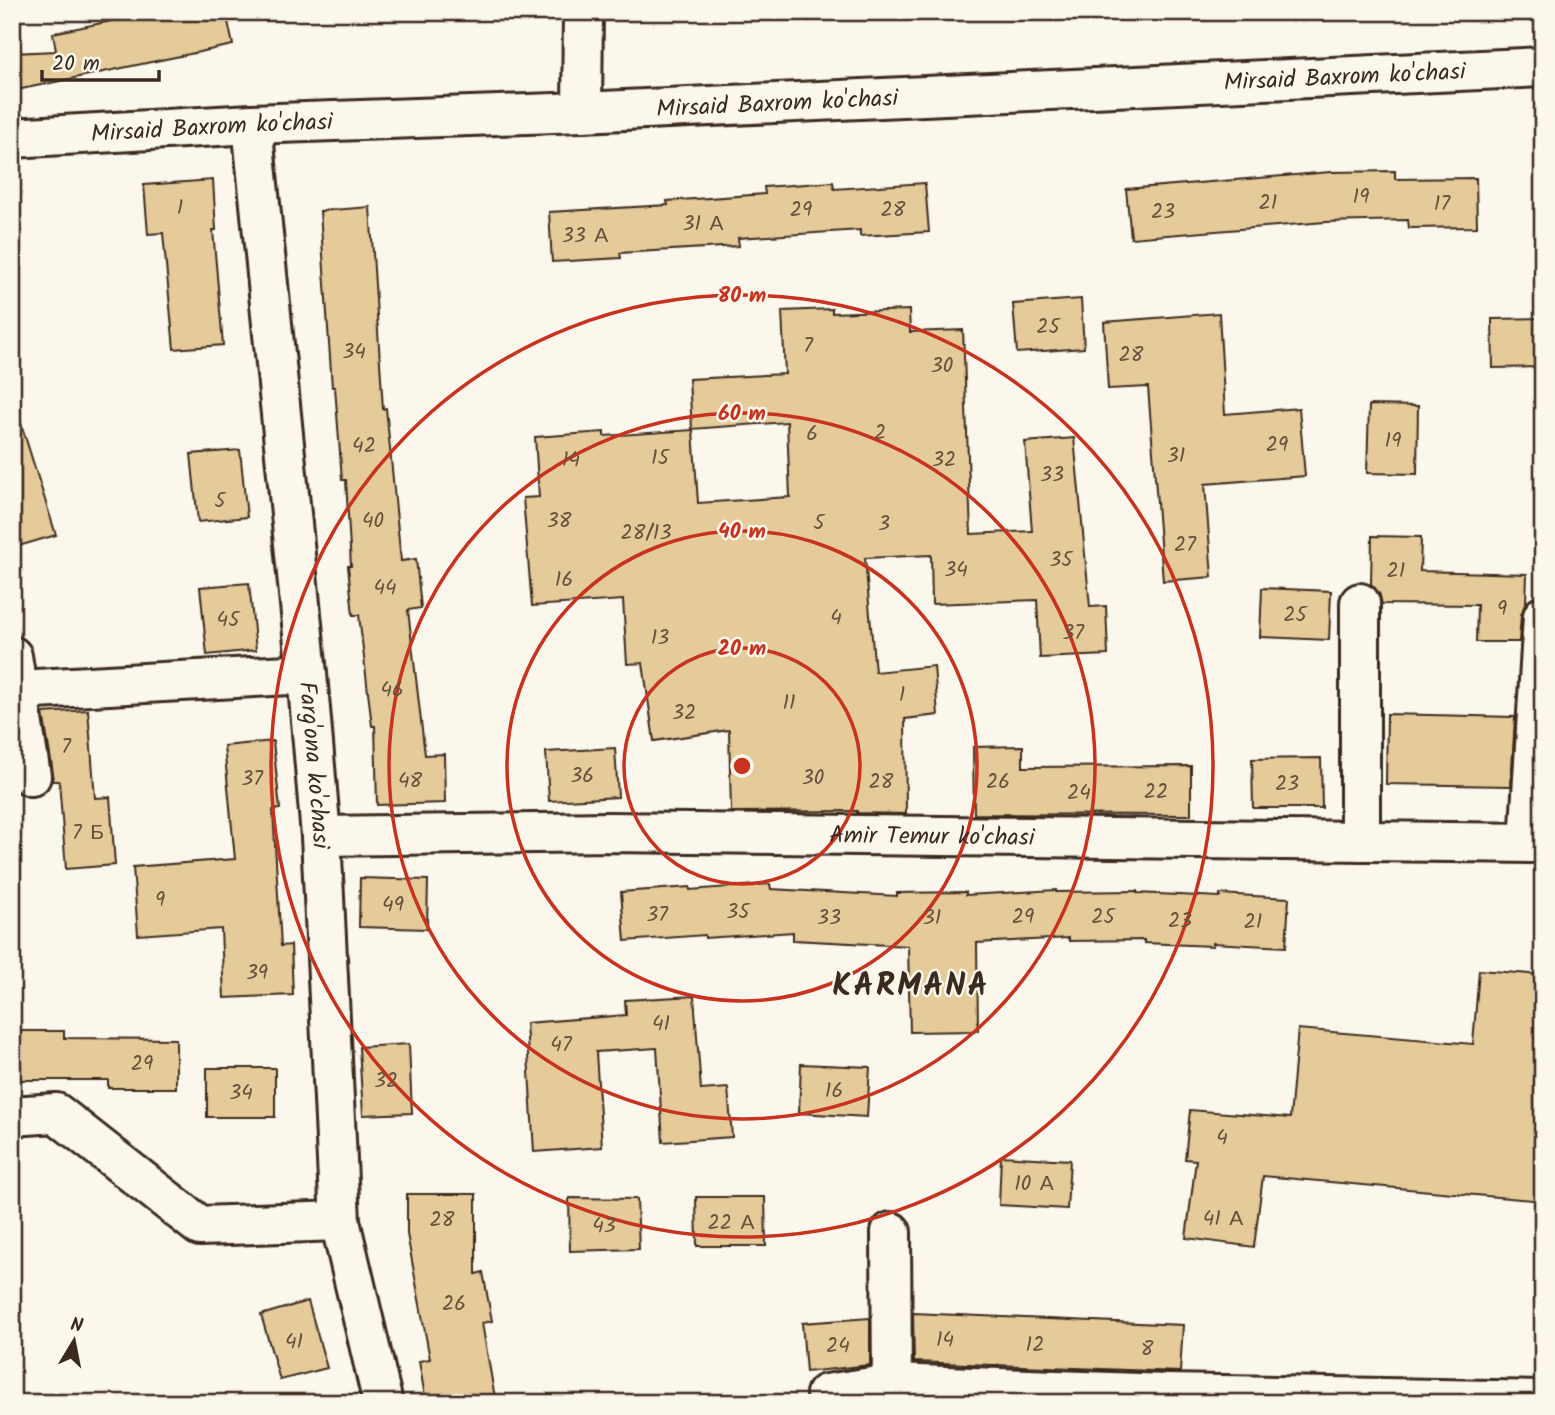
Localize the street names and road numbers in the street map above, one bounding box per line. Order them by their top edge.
street label: Mirsaid Baxrom ko'chasi [1223,53,1468,103]
street label: Mirsaid Baxrom ko'chasi [655,79,900,130]
street label: Mirsaid Baxrom ko'chasi [90,103,335,154]
street label: Farg'ona ko'chasi [287,680,340,851]
street label: Amir Temur ko'chasi [829,817,1036,858]

